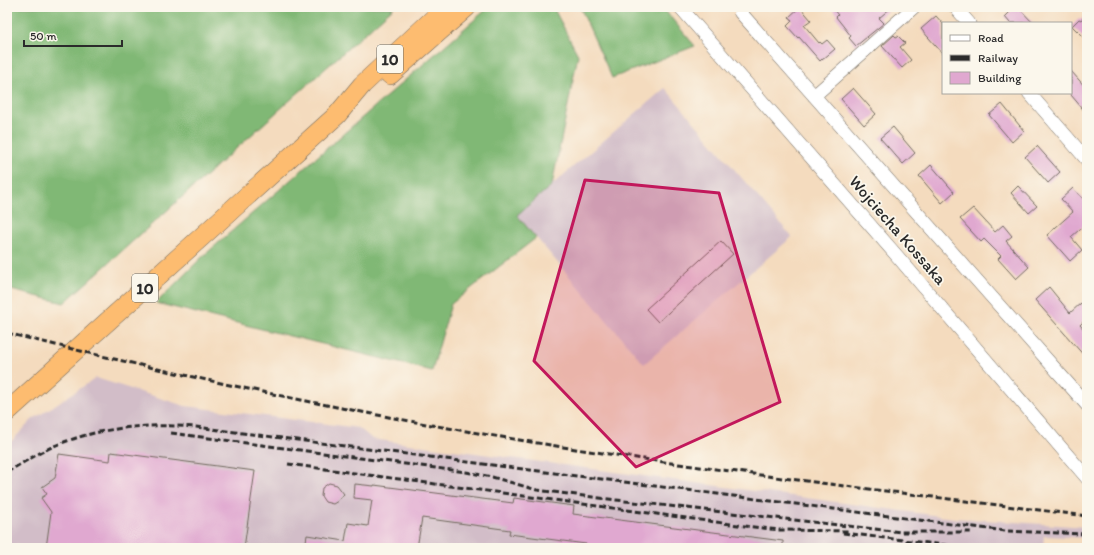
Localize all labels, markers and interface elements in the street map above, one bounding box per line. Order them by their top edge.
scale bar [24,22,122,48]
legend [942,22,1072,94]
text: 50 m [30,29,56,43]
text: Road [978,31,1004,45]
road number: 10 [377,45,403,73]
text: Railway [978,51,1018,65]
text: Building [978,71,1022,85]
street label: Wojciecha Kossaka [845,171,951,289]
road number: 10 [132,274,158,302]

